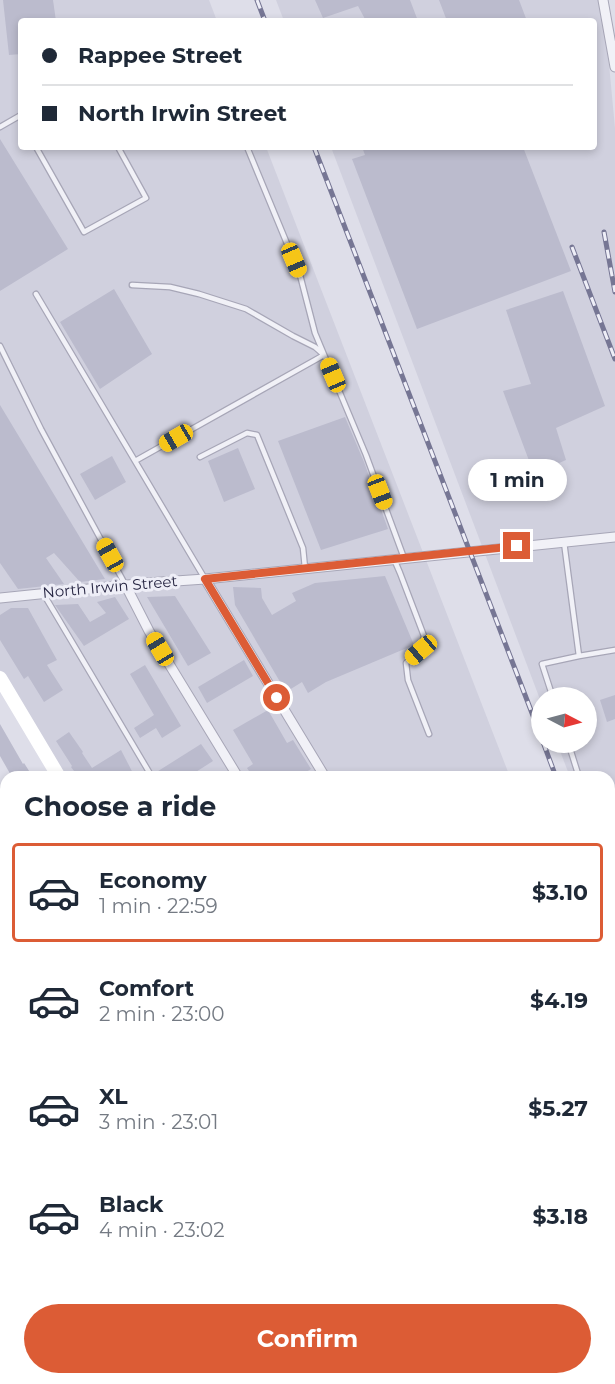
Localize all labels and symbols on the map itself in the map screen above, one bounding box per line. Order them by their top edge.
car [279,240,309,280]
car [318,355,348,395]
car [156,421,196,455]
callout: 1 min [468,459,566,501]
car [365,472,395,512]
route end [503,532,530,559]
car [93,535,127,575]
street label: North Irwin Street [42,571,178,602]
car [143,629,177,669]
car [401,632,441,668]
route start [263,684,290,711]
north arrow [531,687,597,753]

